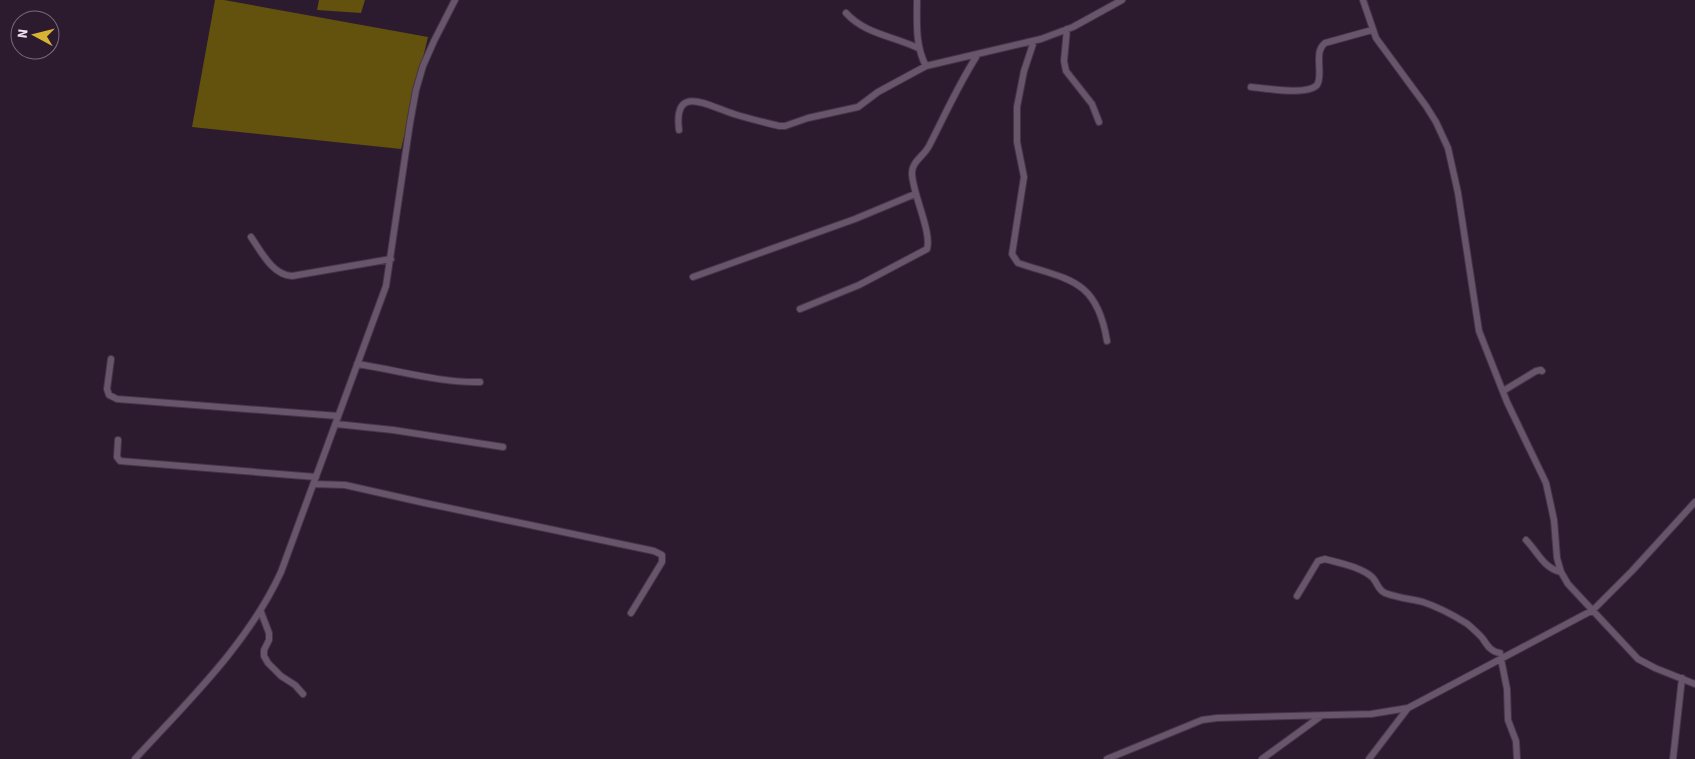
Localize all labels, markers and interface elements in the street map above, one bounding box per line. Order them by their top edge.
north arrow [10,10,60,60]
text: N [13,28,34,39]

